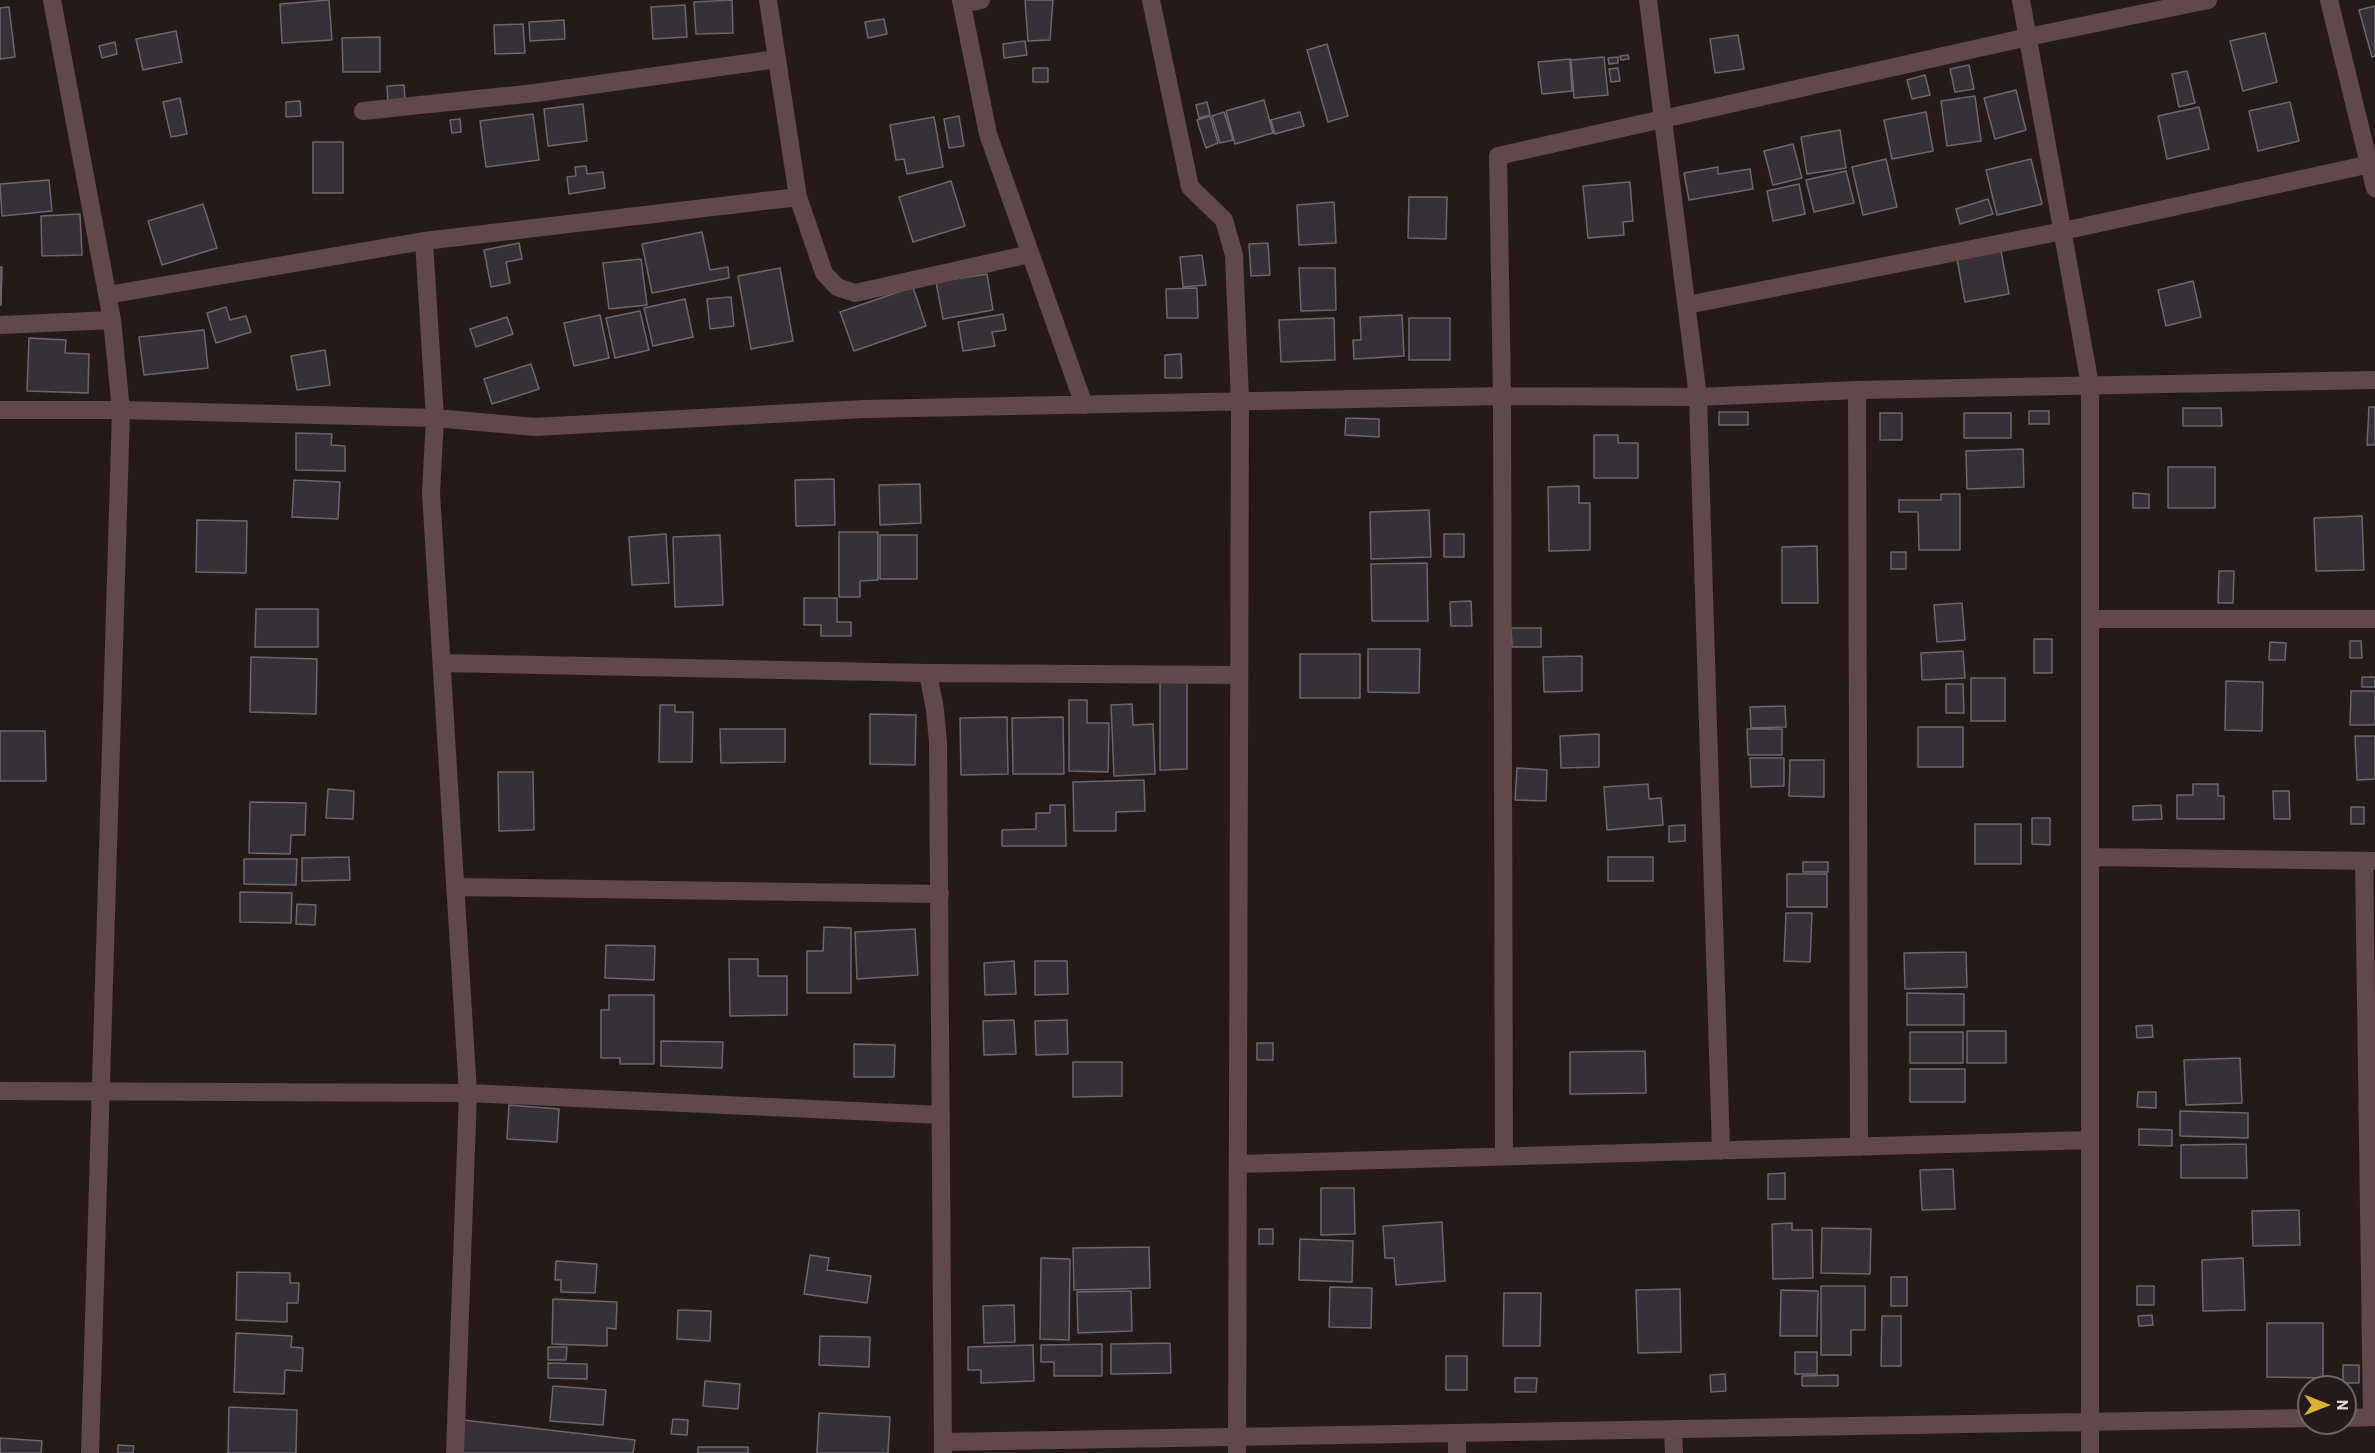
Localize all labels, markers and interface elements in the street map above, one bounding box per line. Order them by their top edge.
north arrow [2297,1375,2357,1435]
text: N [2334,1400,2353,1410]

